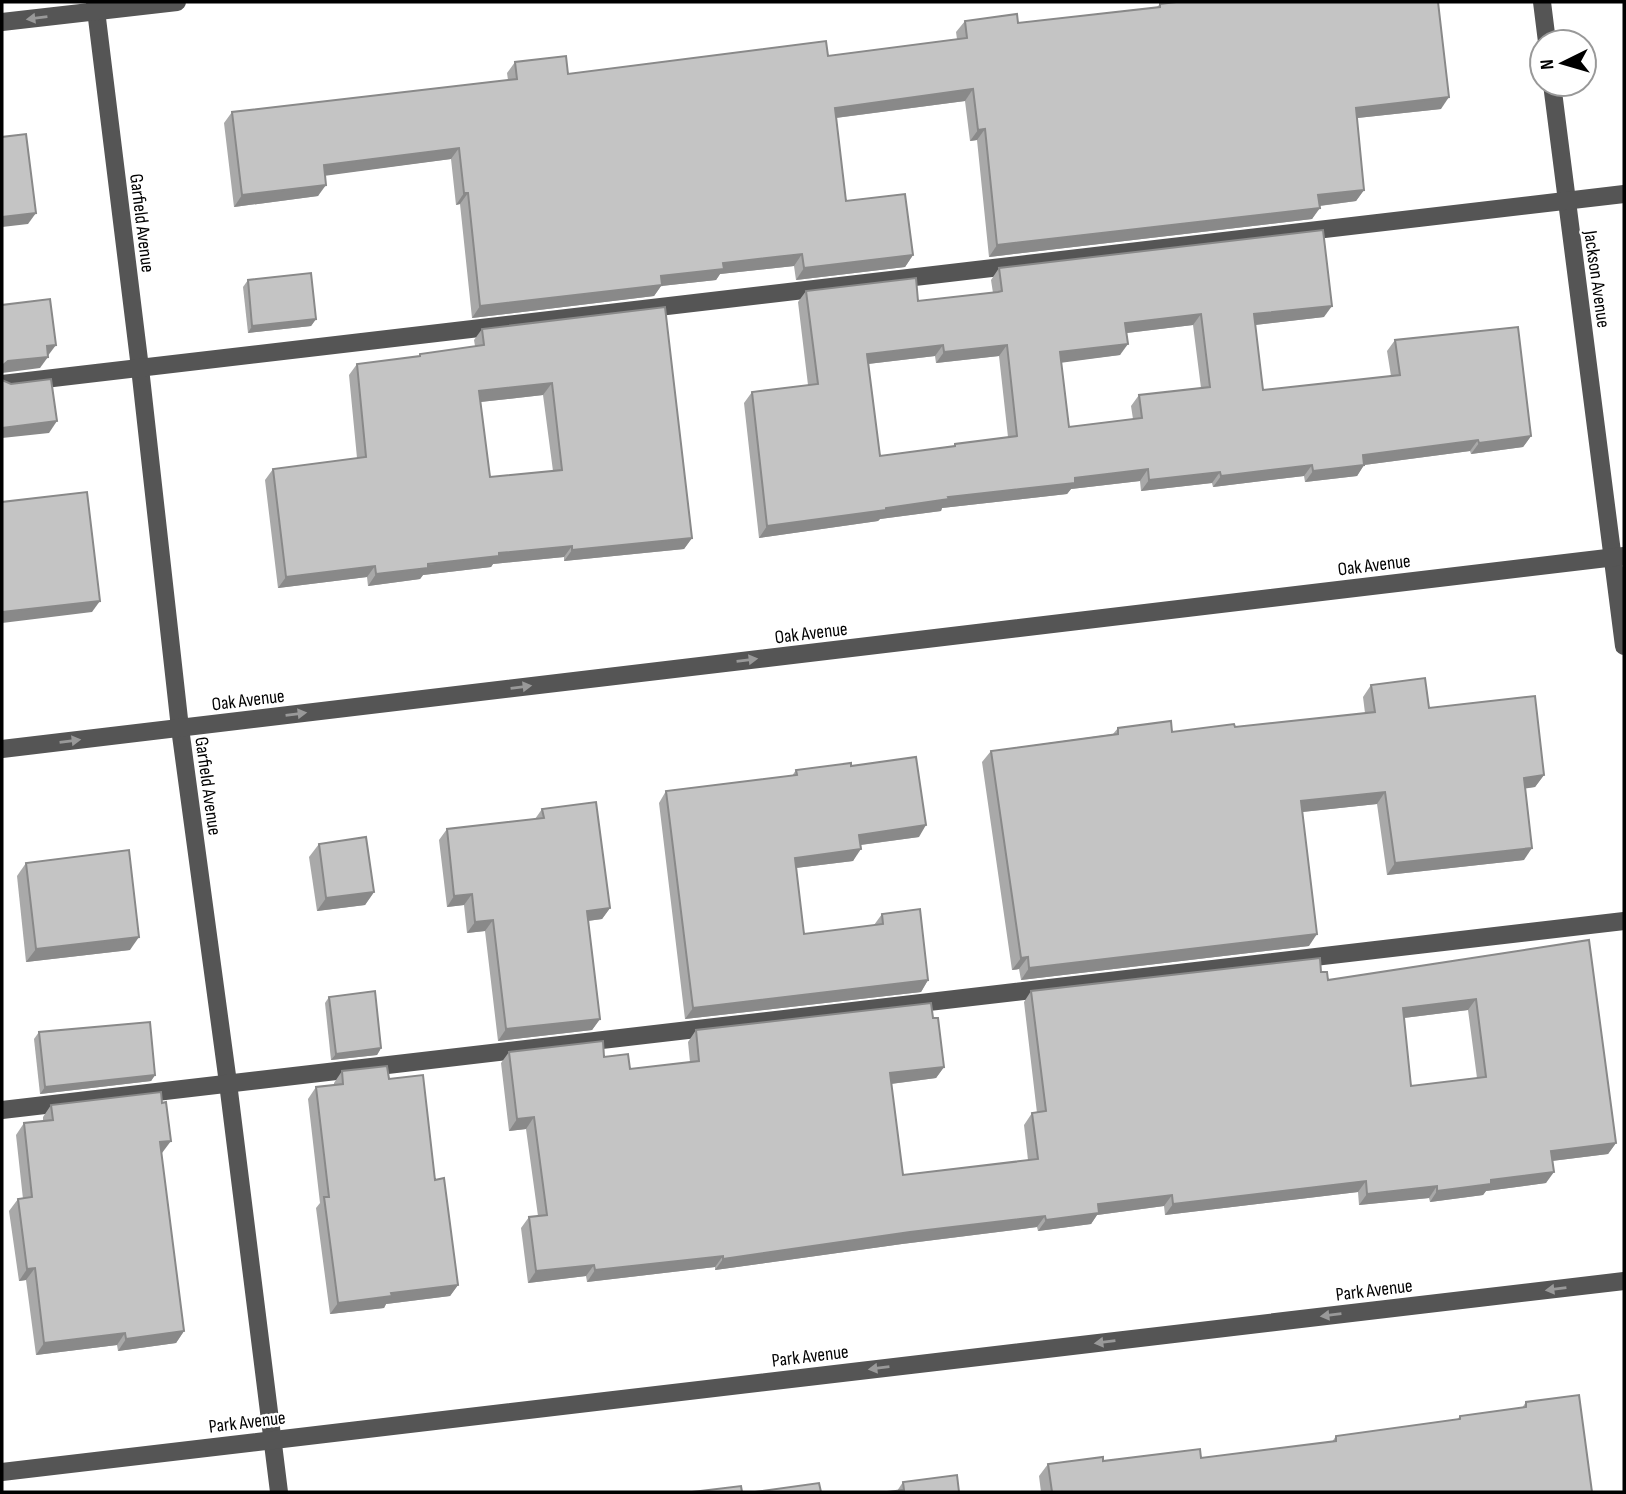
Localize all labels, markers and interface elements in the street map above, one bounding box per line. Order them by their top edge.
one-way arrow [25,13,47,24]
north arrow [1528,28,1598,98]
text: N [1536,58,1559,70]
street label: Garfield Avenue [124,173,159,274]
street label: Jackson Avenue [1578,228,1615,329]
street label: Oak Avenue [1336,550,1412,581]
street label: Oak Avenue [773,618,849,649]
one-way arrow [736,655,758,666]
one-way arrow [511,682,533,693]
street label: Oak Avenue [210,685,286,716]
one-way arrow [285,709,307,720]
one-way arrow [59,735,81,746]
street label: Garfield Avenue [189,735,226,837]
street label: Park Avenue [1334,1274,1414,1307]
one-way arrow [1545,1284,1567,1295]
one-way arrow [1319,1310,1341,1321]
one-way arrow [1093,1336,1115,1347]
street label: Park Avenue [770,1340,850,1373]
one-way arrow [867,1363,889,1374]
street label: Park Avenue [207,1406,287,1439]

